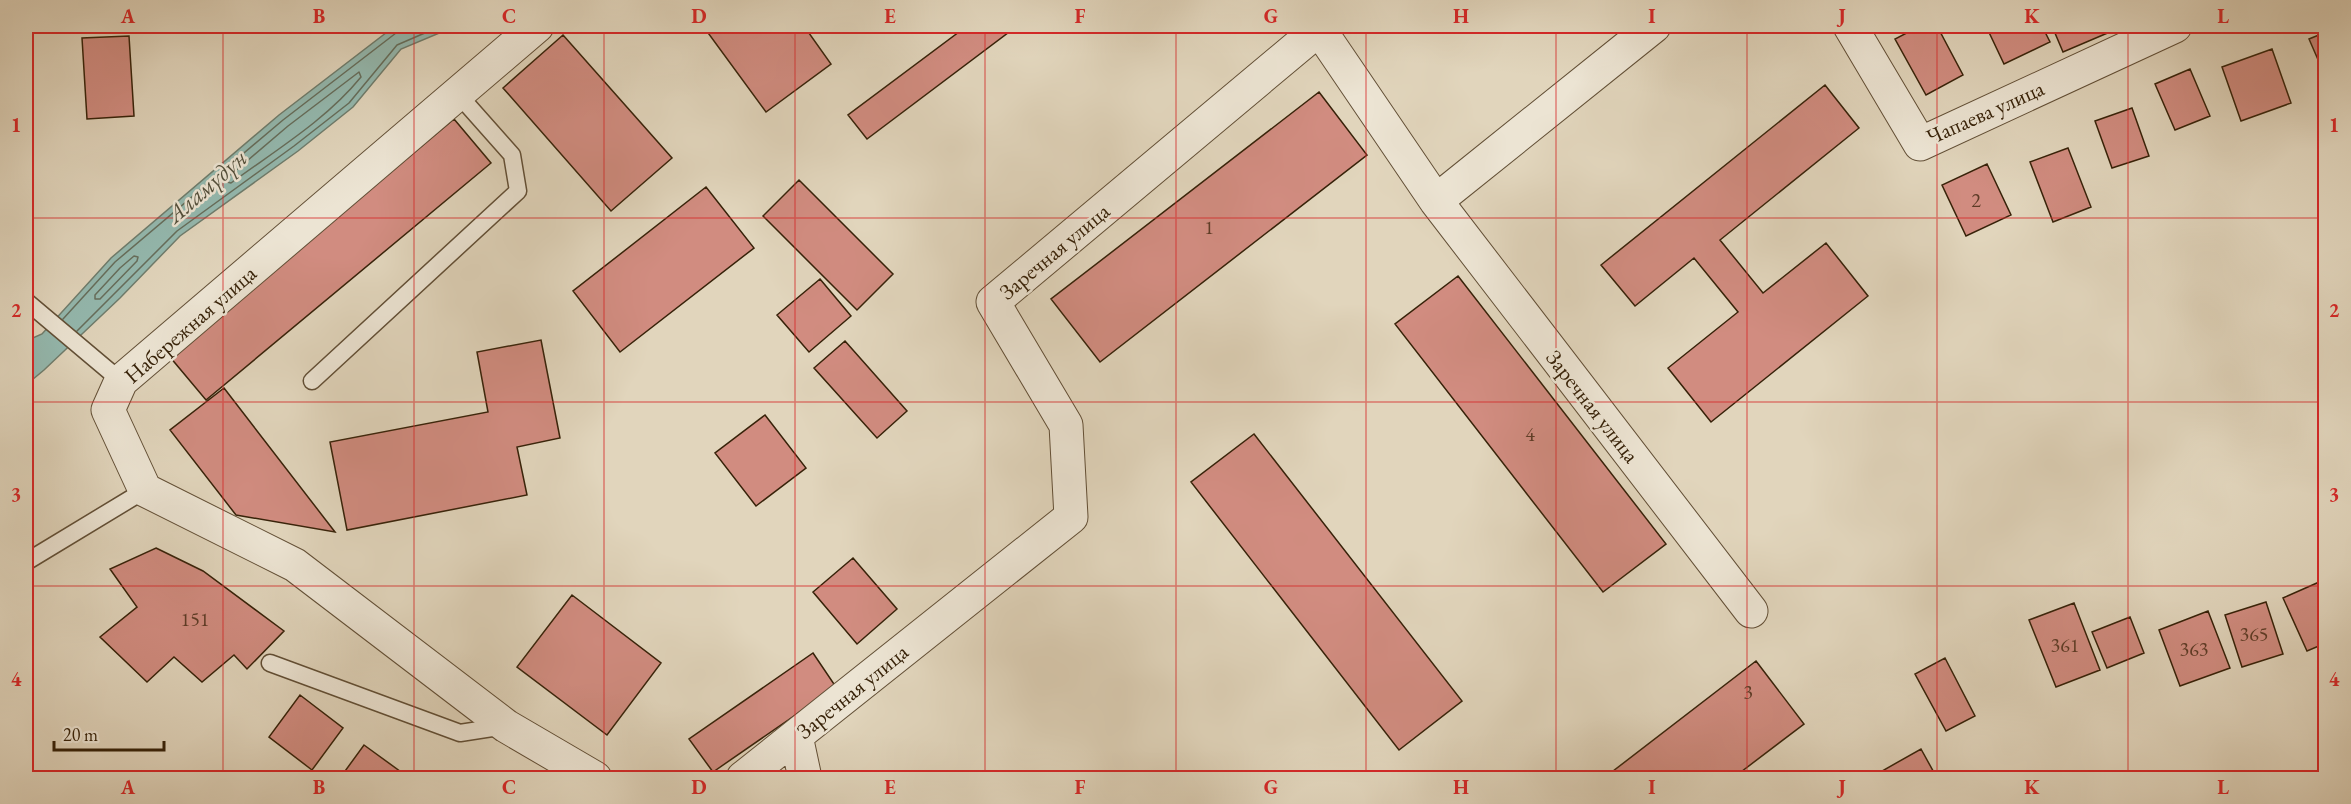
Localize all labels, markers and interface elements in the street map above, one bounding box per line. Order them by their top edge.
text: A [120,3,136,29]
text: B [313,3,325,29]
text: C [502,3,516,29]
text: D [691,3,707,29]
text: E [884,3,896,29]
text: F [1075,3,1086,29]
text: G [1264,3,1278,29]
text: H [1453,3,1469,29]
text: I [1648,3,1656,29]
text: J [1836,3,1846,29]
text: K [2024,3,2040,29]
text: L [2217,3,2229,29]
street label: Чапаева улица [1922,73,2049,151]
text: 1 [11,112,21,138]
text: 1 [2329,112,2339,138]
water label: Аламүдүн [158,142,254,231]
house number: 2 [1971,187,1981,213]
street label: Заречная улица [993,197,1116,306]
house number: 1 [1204,214,1214,240]
street label: Набережная улица [118,259,263,390]
text: 2 [11,297,22,323]
text: 2 [2329,297,2340,323]
street label: Заречная улица [1539,344,1646,469]
house number: 4 [1525,421,1535,447]
text: 3 [11,481,21,507]
text: 3 [2329,481,2339,507]
house number: 151 [181,606,209,632]
house number: 365 [2240,621,2268,647]
house number: 361 [2051,632,2079,658]
house number: 363 [2180,636,2208,662]
street label: Заречная улица [790,637,914,745]
text: 4 [11,666,22,692]
text: 4 [2329,666,2340,692]
house number: 3 [1743,679,1753,705]
scale bar [54,714,164,752]
text: 20 m [63,723,98,746]
text: A [120,774,136,800]
text: B [313,774,325,800]
text: C [502,774,516,800]
text: D [691,774,707,800]
text: E [884,774,896,800]
text: F [1075,774,1086,800]
text: G [1264,774,1278,800]
text: H [1453,774,1469,800]
text: I [1648,774,1656,800]
text: J [1836,774,1846,800]
text: K [2024,774,2040,800]
text: L [2217,774,2229,800]

